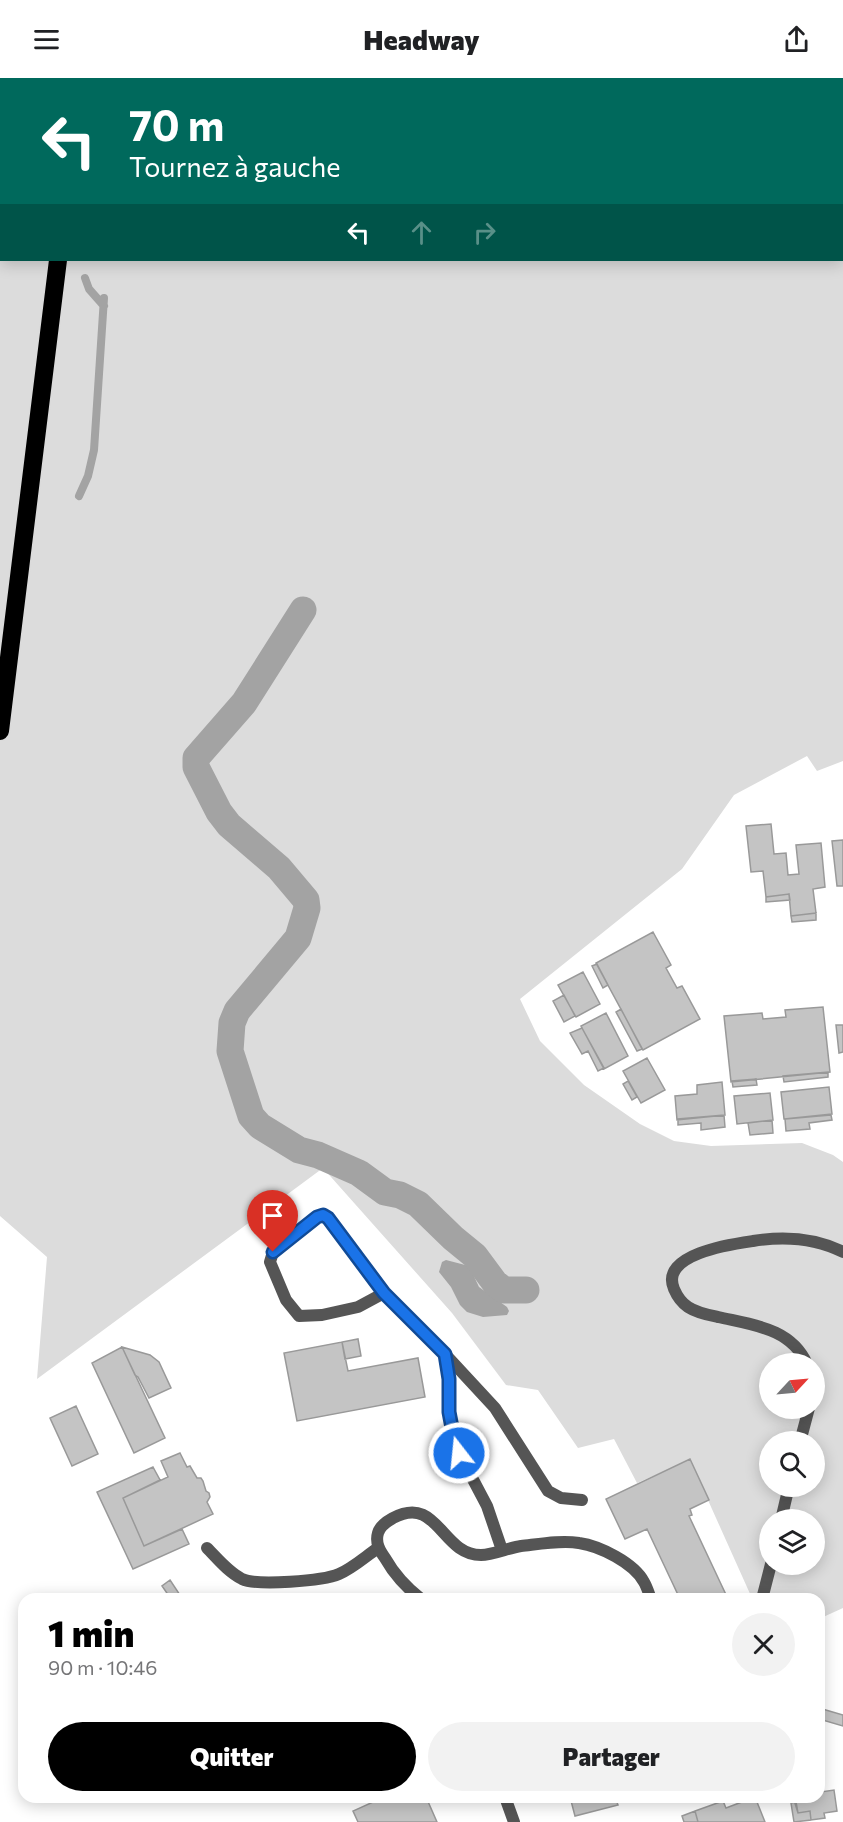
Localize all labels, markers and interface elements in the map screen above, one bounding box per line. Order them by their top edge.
icon: menu [30,23,63,56]
text: Headway [363,23,480,56]
icon: share [780,23,813,56]
text: 70 m [129,98,224,150]
icon: left [30,102,108,180]
text: Tournez à gauche [129,150,340,183]
icon: left [342,216,375,249]
icon: ahead [405,216,438,249]
icon: right [468,216,501,249]
pin [247,1190,298,1252]
icon: arrive [256,1199,289,1232]
north arrow [759,1353,825,1419]
map controls [759,1353,825,1575]
position arrow [427,1421,491,1485]
button: search [759,1431,825,1497]
button: layers [759,1509,825,1575]
text: 1 min [48,1610,134,1654]
button: close [732,1613,795,1676]
text: 90 m · 10:46 [48,1655,157,1679]
button: Quitter [48,1722,416,1791]
button: Partager [428,1722,795,1791]

